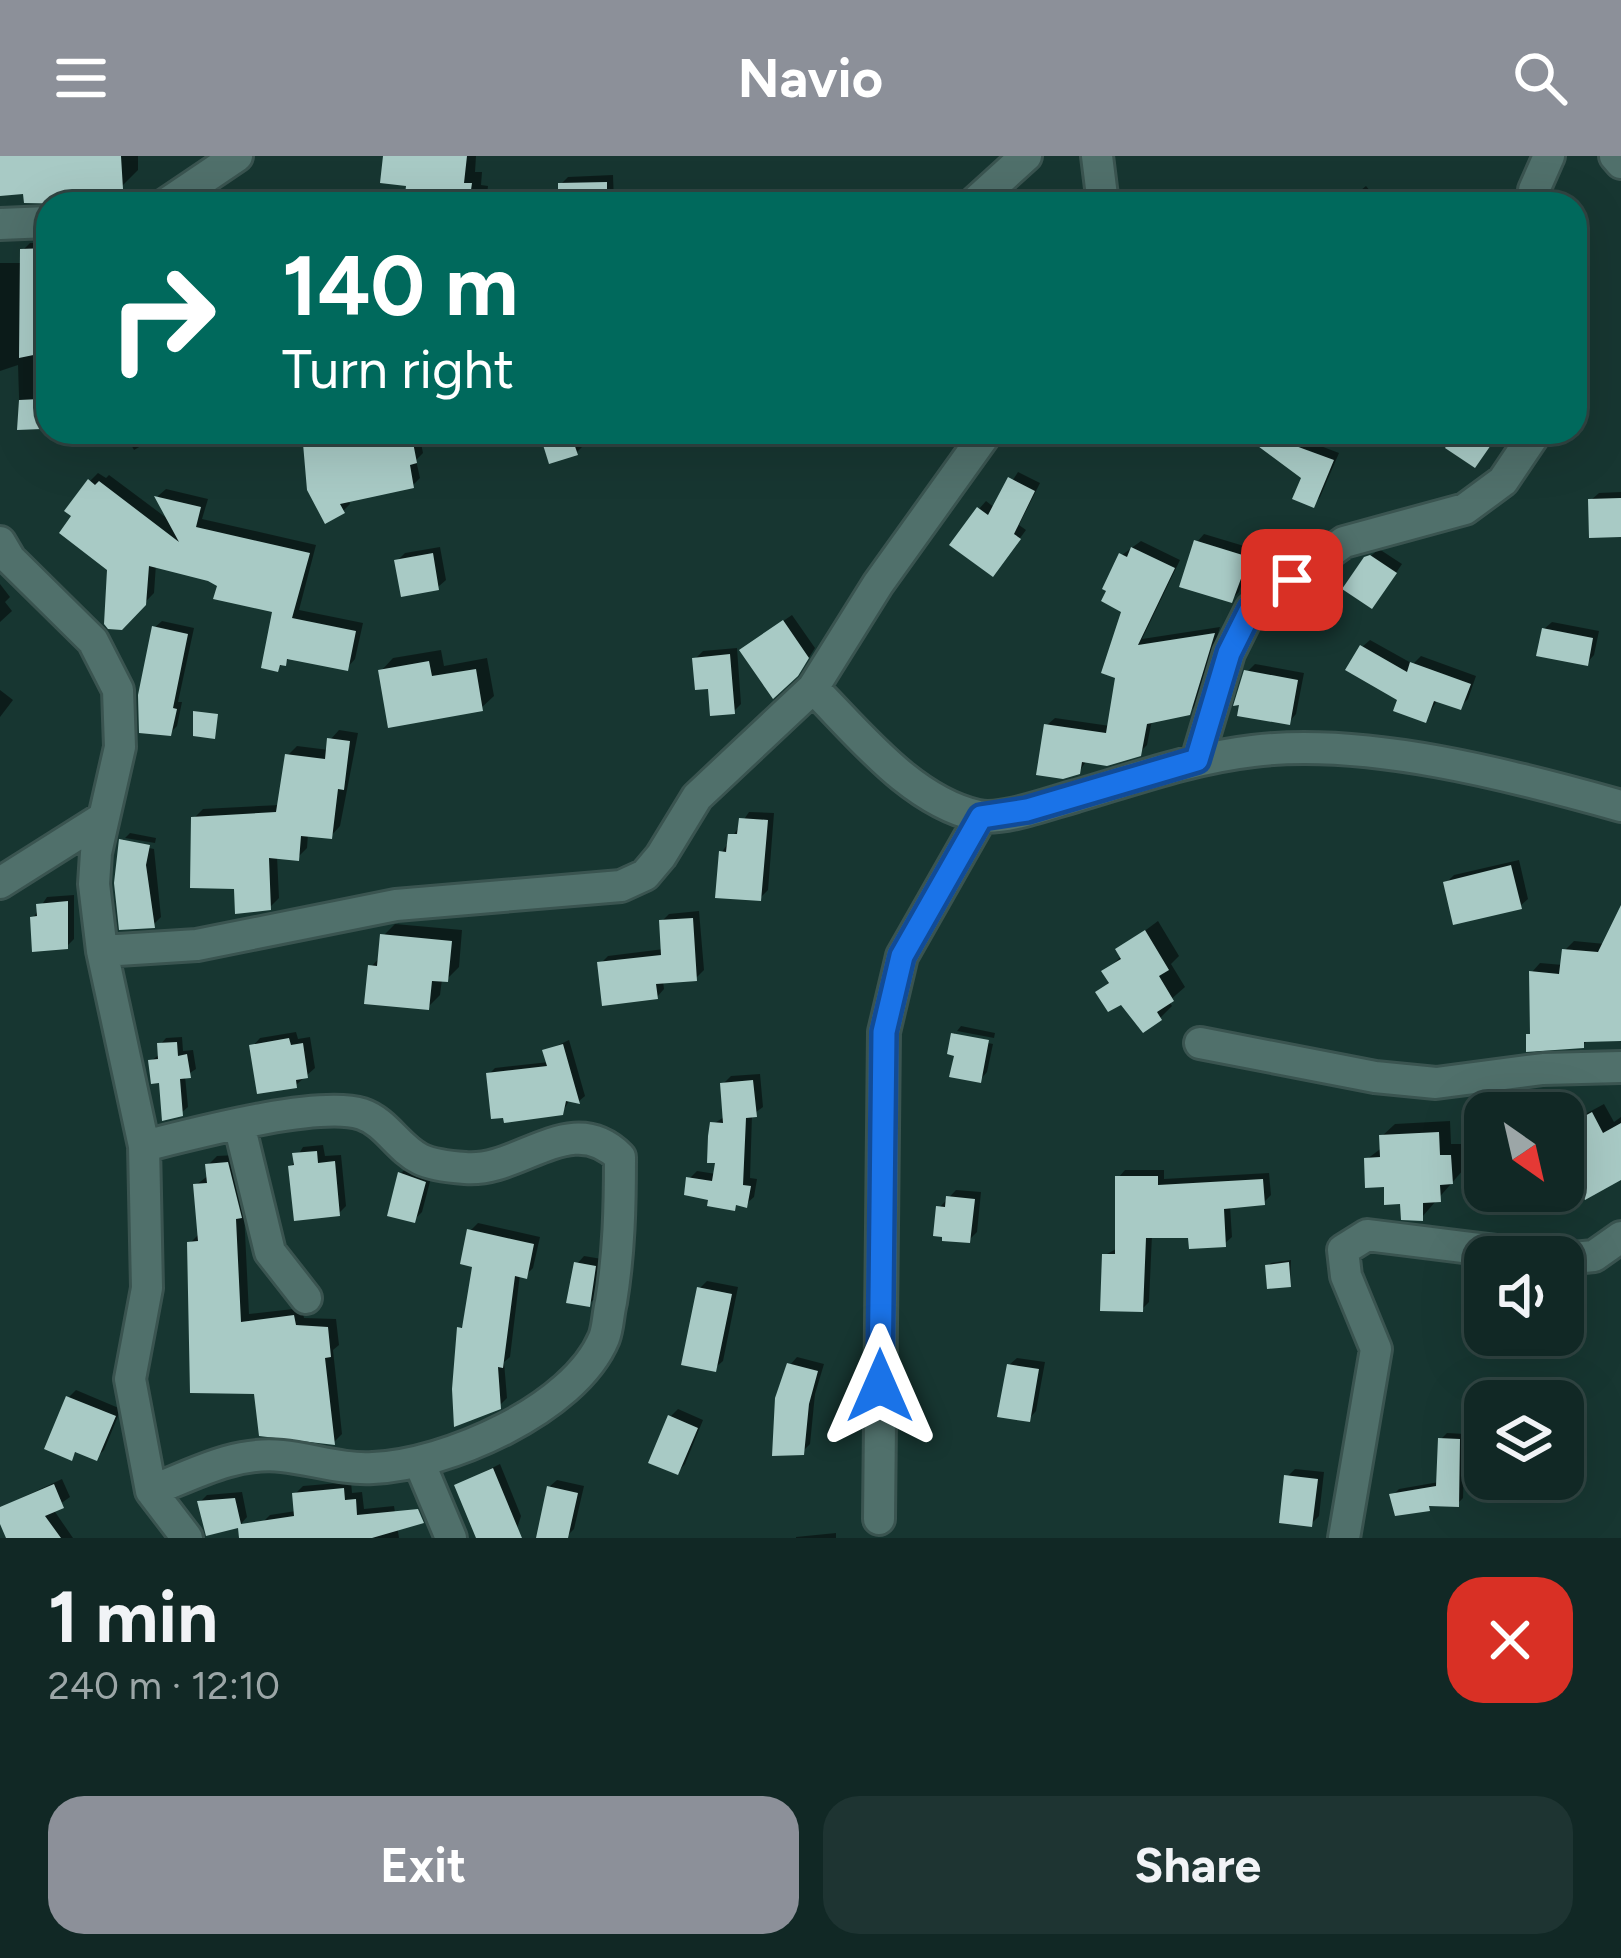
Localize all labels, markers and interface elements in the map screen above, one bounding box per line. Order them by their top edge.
icon: menu [48,45,114,111]
icon: search [1507,45,1573,111]
text: Navio [738,46,883,111]
text: 140 m [282,235,518,336]
icon: right [84,240,240,396]
text: Turn right [282,337,514,402]
pin [1241,529,1343,631]
icon: arrive [1259,547,1325,613]
north arrow [1464,1092,1584,1212]
map controls [1464,1092,1584,1500]
button: sound [1464,1236,1584,1356]
position arrow [817,1323,943,1449]
button: layers [1464,1380,1584,1500]
text: 1 min [48,1574,218,1660]
button: close [1447,1577,1573,1703]
text: 240 m · 12:10 [48,1662,280,1709]
button: Exit [48,1796,799,1934]
button: Share [823,1796,1573,1934]

